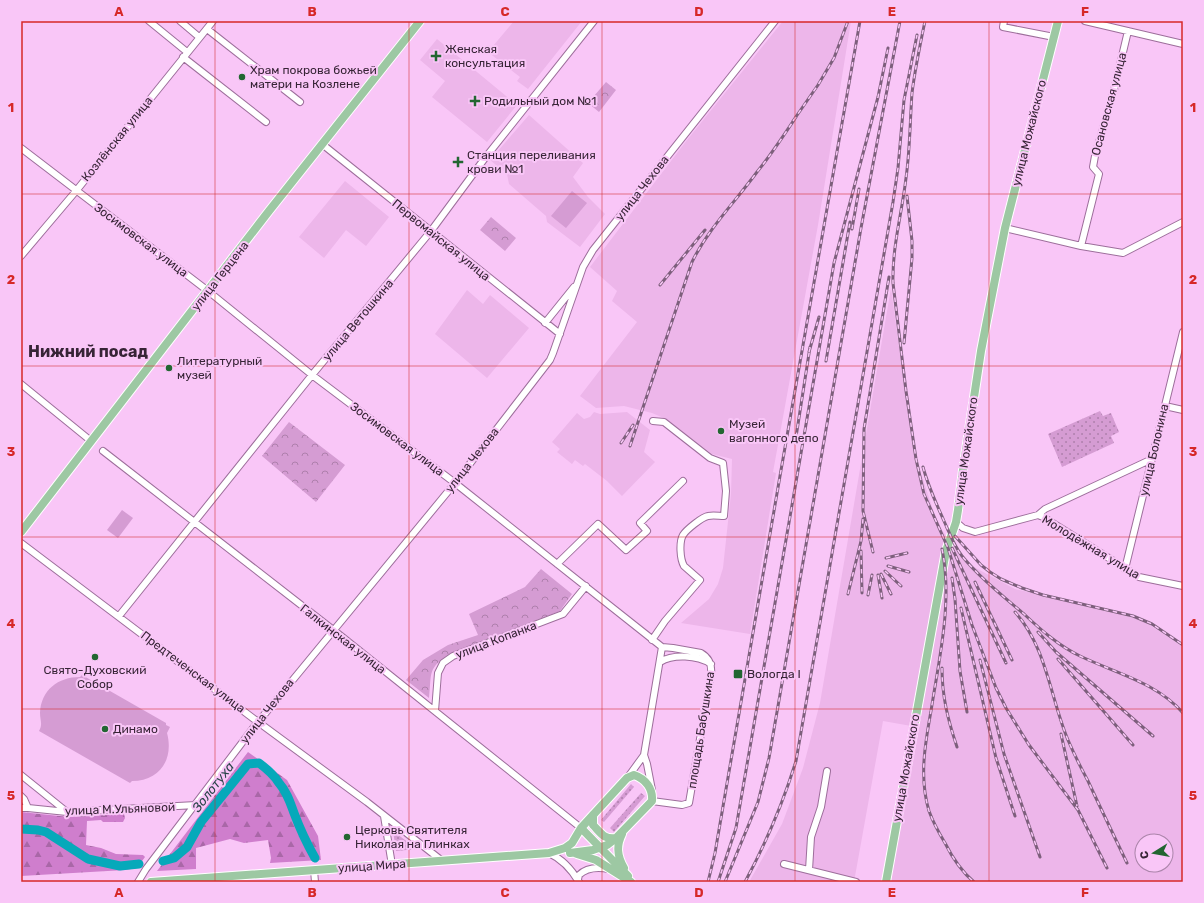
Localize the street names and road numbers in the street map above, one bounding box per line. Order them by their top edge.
street label: Осановская улица [1089,51,1129,157]
street label: улица Можайского [1009,78,1049,188]
street label: Козлёнская улица [79,94,155,184]
street label: улица Чехова [612,153,672,223]
street label: Первомайская улица [389,196,493,284]
street label: Зосимовская улица [91,200,191,280]
street label: улица Герцена [189,239,251,313]
street label: улица Ветошкина [320,276,396,364]
street label: улица Можайского [951,396,981,506]
street label: Зосимовская улица [347,399,447,479]
street label: улица Болонина [1137,402,1171,498]
street label: улица Чехова [442,425,502,495]
street label: Молодёжная улица [1040,512,1142,582]
street label: Галкинская улица [297,601,389,677]
street label: улица Копанка [453,618,539,662]
street label: Предтеченская улица [138,628,248,716]
street label: площадь Бабушкина [685,670,717,790]
street label: улица Чехова [237,676,297,746]
street label: улица Можайского [890,713,922,823]
street label: улица М.Ульяновой [65,800,175,818]
street label: улица Мира [338,857,406,875]

